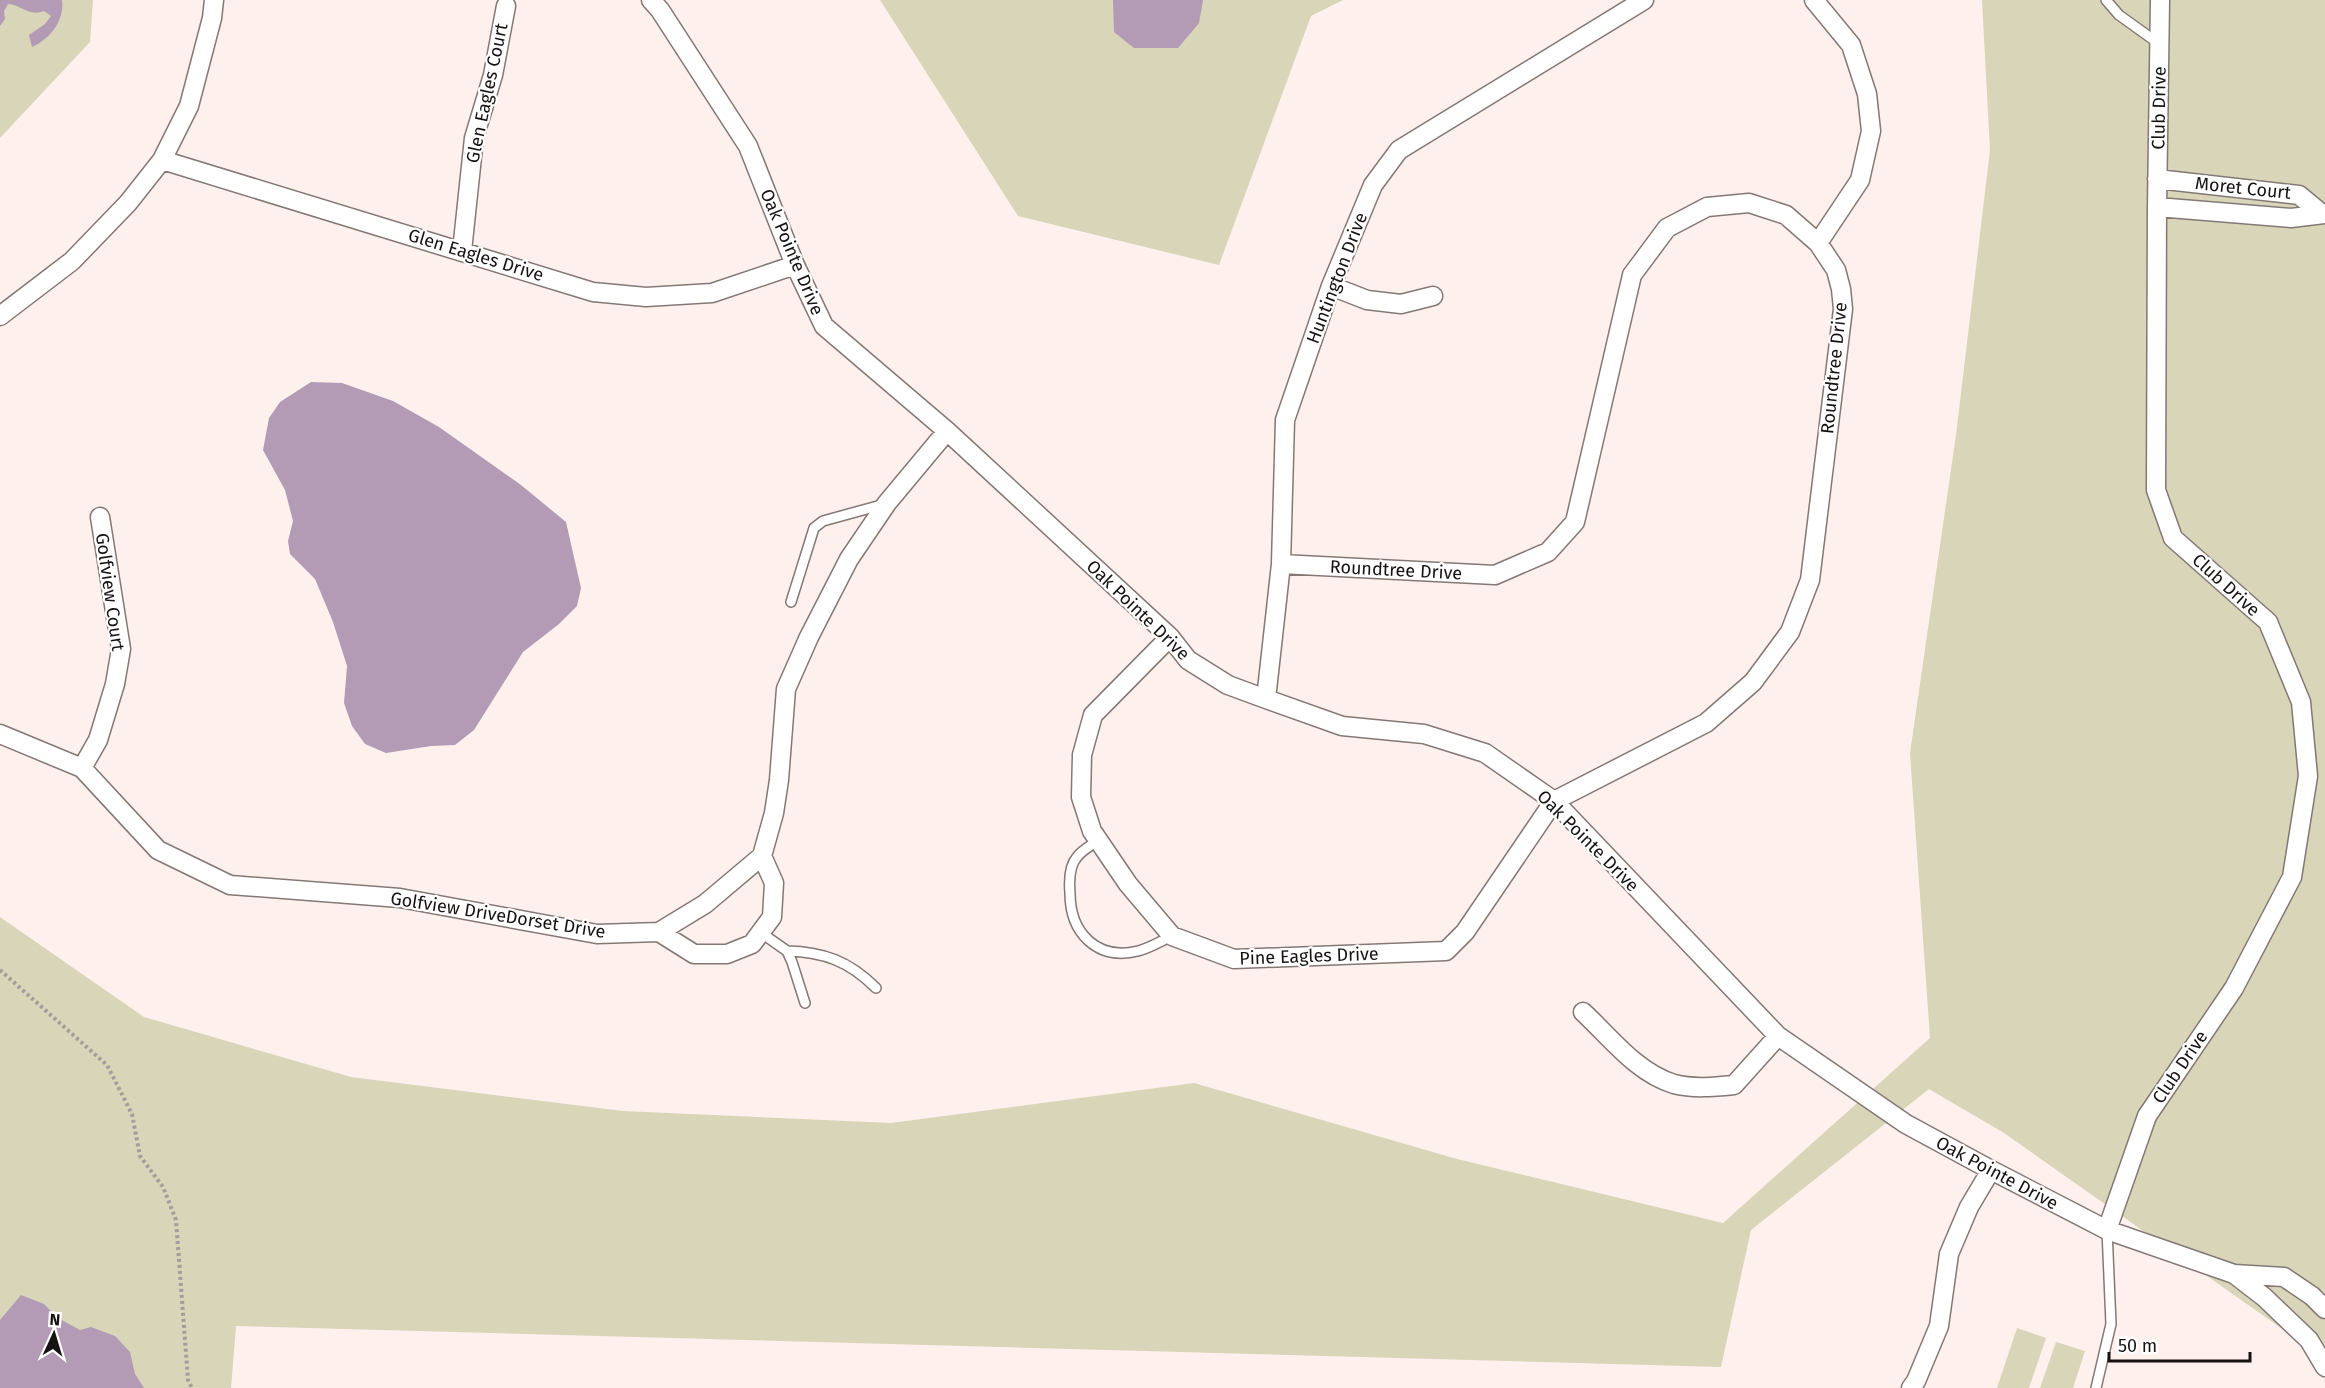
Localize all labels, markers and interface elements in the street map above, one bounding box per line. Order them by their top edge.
street label: Glen Eagles Court [461,21,513,165]
street label: Club Drive [2147,66,2171,150]
street label: Moret Court [2194,172,2292,204]
street label: Oak Pointe Drive [755,186,829,318]
street label: Huntington Drive [1302,209,1372,347]
street label: Glen Eagles Drive [406,224,546,286]
street label: Roundtree Drive [1816,301,1852,435]
street label: Golfview Court [91,532,129,653]
street label: Club Drive [2188,549,2264,621]
street label: Oak Pointe Drive [1082,555,1194,665]
street label: Roundtree Drive [1329,556,1463,584]
street label: Oak Pointe Drive [1532,785,1644,897]
street label: Golfview DriveDorset Drive [389,887,607,943]
street label: Pine Eagles Drive [1239,943,1379,969]
street label: Club Drive [2148,1026,2212,1108]
street label: Oak Pointe Drive [1932,1132,2062,1214]
north arrow [24,1304,84,1364]
text: N [49,1310,61,1329]
scale bar [2109,1325,2250,1363]
text: 50 m [2118,1335,2157,1357]

